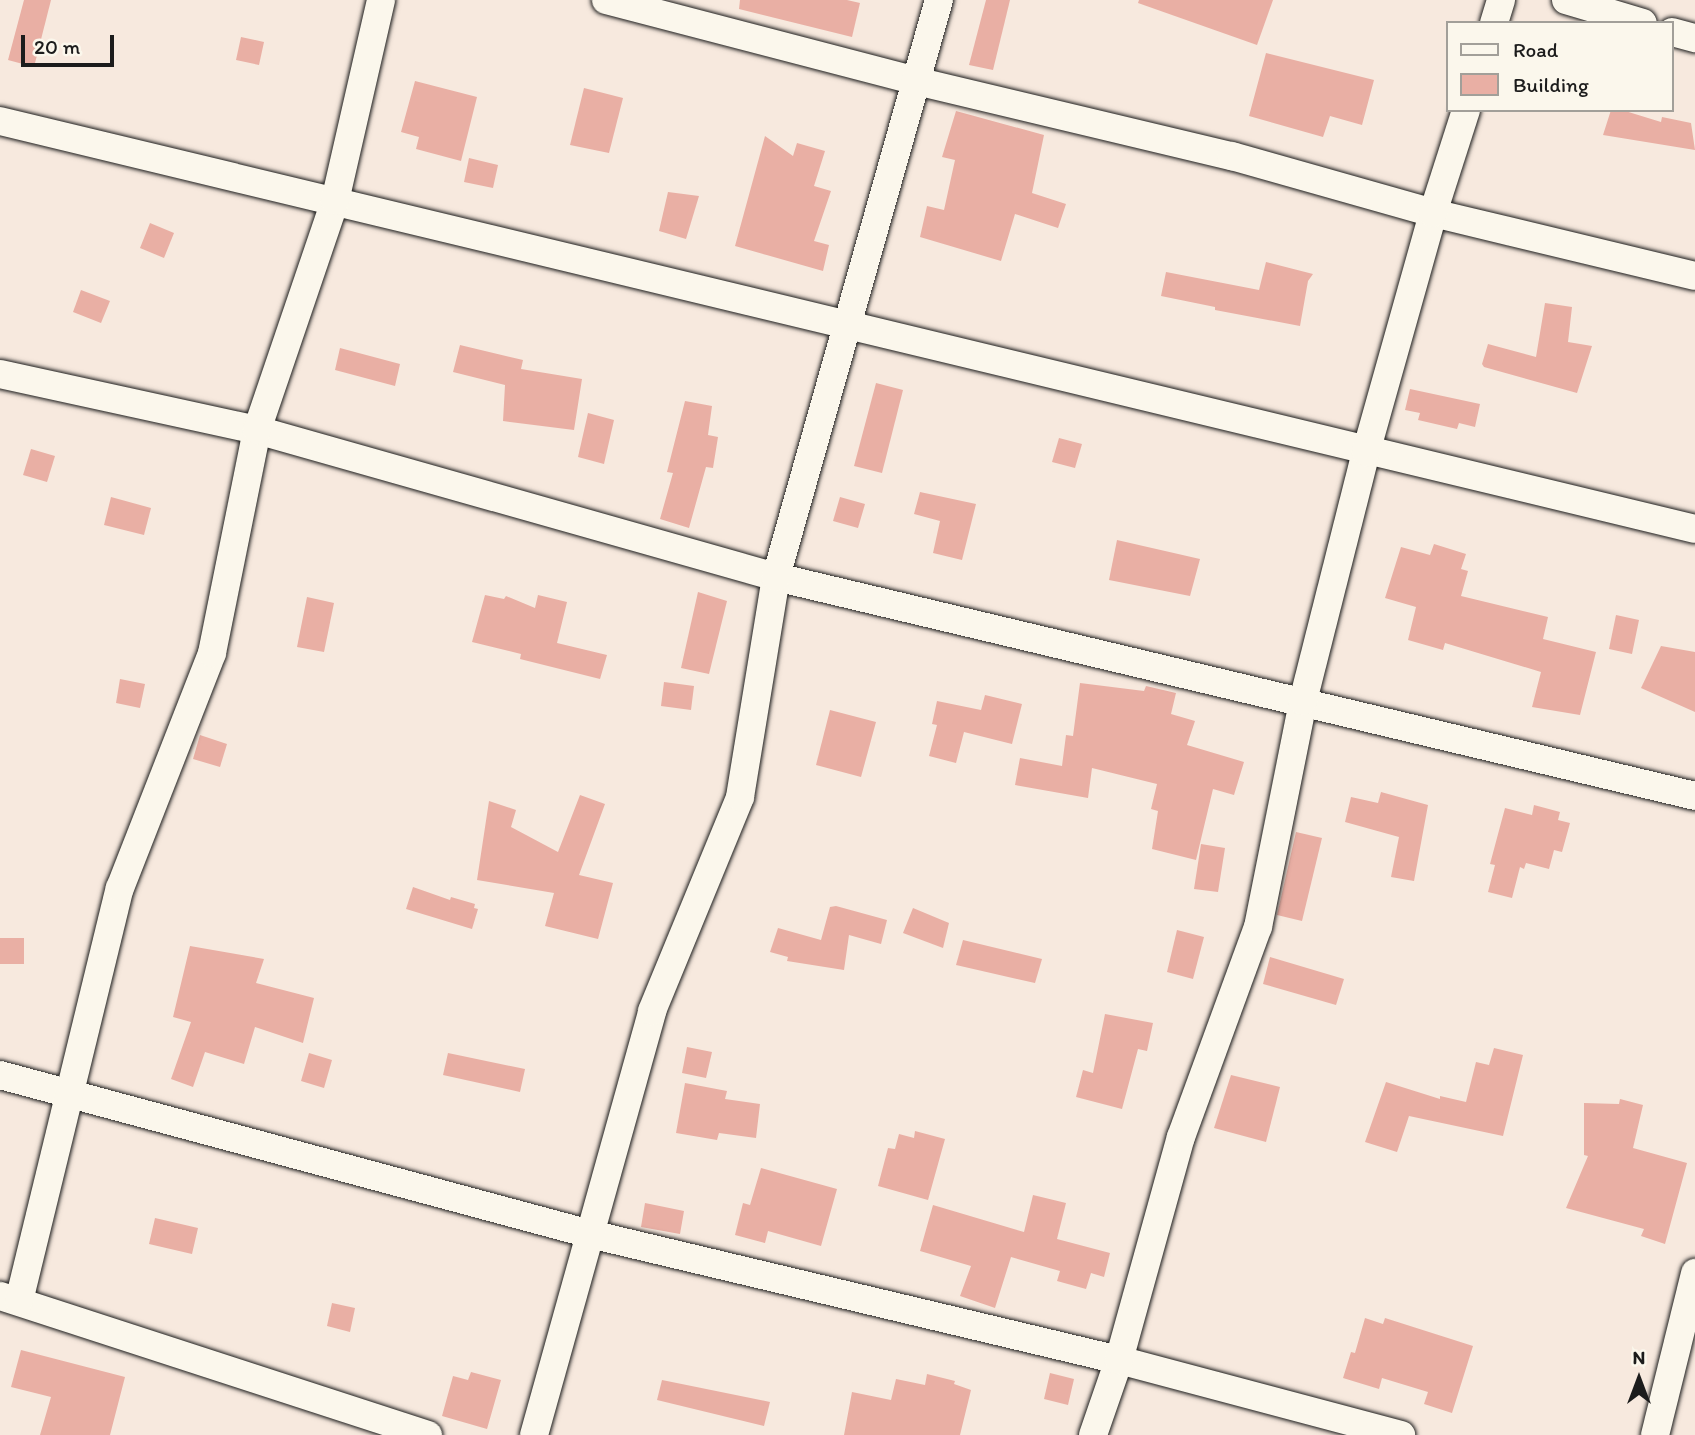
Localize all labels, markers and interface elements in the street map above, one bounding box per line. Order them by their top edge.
scale bar [24,21,117,65]
legend [1446,21,1674,112]
text: 20 m [34,34,80,59]
text: Road [1513,37,1558,62]
text: Building [1513,72,1589,97]
north arrow [1604,1344,1674,1414]
text: N [1633,1346,1645,1369]

